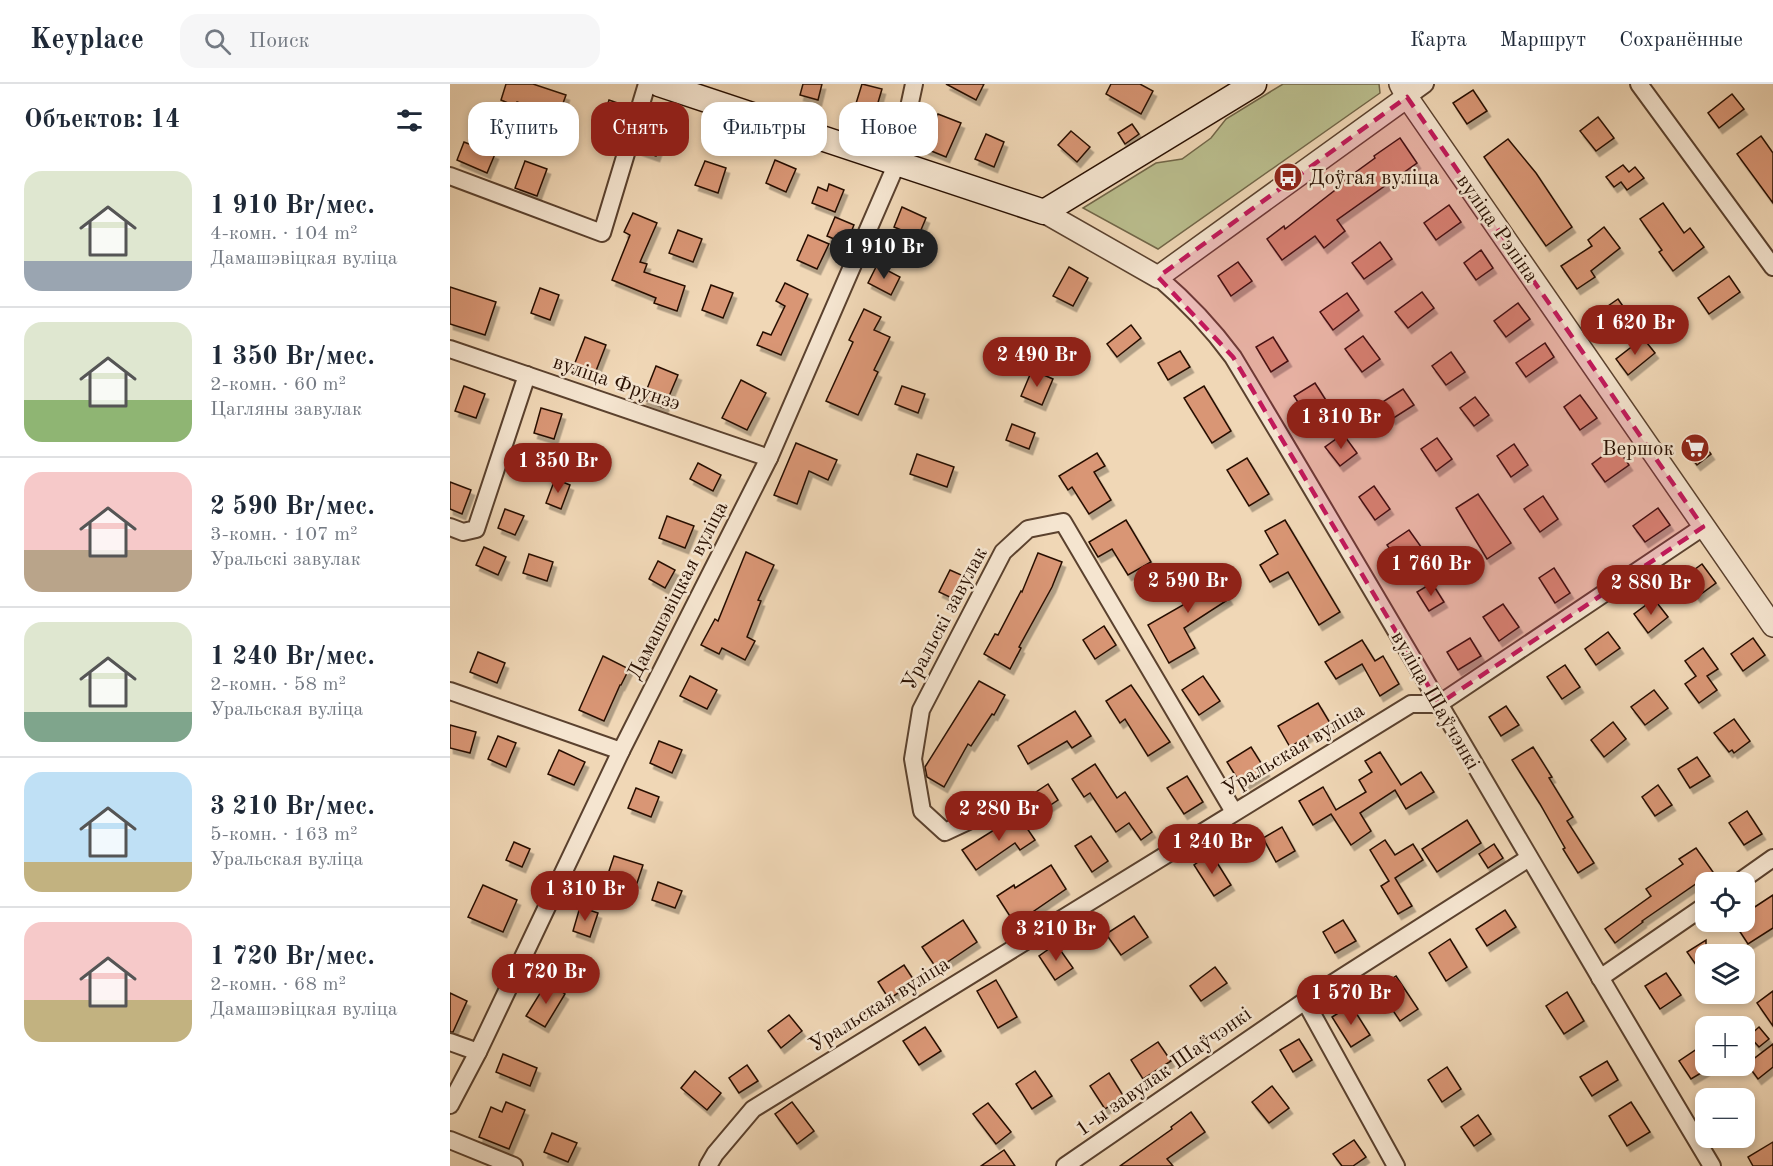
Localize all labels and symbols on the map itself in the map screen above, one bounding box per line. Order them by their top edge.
bus stop icon: Доўгая вуліца [1272,161,1304,193]
place label: Доўгая вуліца [1309,168,1439,189]
street label: вуліца Рэпіна [1452,171,1542,287]
pin: 1 910 Br [822,229,946,280]
pin: 1 620 Br [1573,305,1697,356]
pin: 2 490 Br [975,337,1099,388]
street label: вуліца Фрунзэ [550,352,683,415]
pin: 1 310 Br [1279,399,1403,450]
supermarket icon: Вершок [1679,432,1711,464]
place label: Вершок [1602,439,1674,460]
pin: 1 350 Br [496,443,620,494]
street label: Дамашэвіцкая вуліца [624,498,732,683]
street label: Уральскі завулак [899,544,992,694]
pin: 1 760 Br [1369,546,1493,597]
pin: 2 590 Br [1126,563,1250,614]
pin: 2 880 Br [1589,565,1713,616]
street label: вуліца Шаўчэнкі [1387,628,1483,774]
street label: Уральская вуліца [1219,700,1368,801]
pin: 2 280 Br [937,791,1061,842]
pin: 1 240 Br [1150,824,1274,875]
pin: 1 310 Br [523,871,647,922]
pin: 3 210 Br [994,911,1118,962]
pin: 1 720 Br [484,954,608,1005]
street label: Уральская вуліца [806,954,954,1057]
pin: 1 570 Br [1289,975,1413,1026]
street label: 1-ы завулак Шаўчэнкі [1072,1004,1255,1141]

